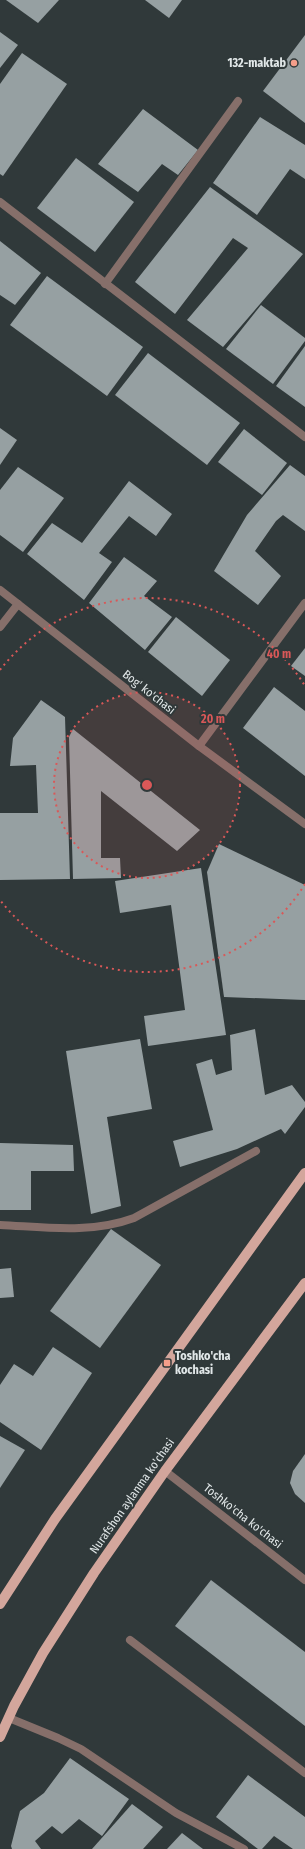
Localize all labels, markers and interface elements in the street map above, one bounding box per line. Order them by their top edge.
place label: 132-maktab [227,56,286,70]
marker: 132-maktab [289,58,299,68]
text: 40 m [267,647,291,661]
street label: Bog' ko'chasi [120,667,178,717]
text: 20 m [200,712,225,726]
centre of rings [140,778,154,792]
place label: Toshko'cha kochasi [175,1349,231,1377]
marker: Toshko'cha kochasi [162,1358,172,1368]
street label: Nurafshon aylanma ko'chasi [87,1436,177,1556]
street label: Toshko'cha ko'chasi [201,1481,285,1551]

